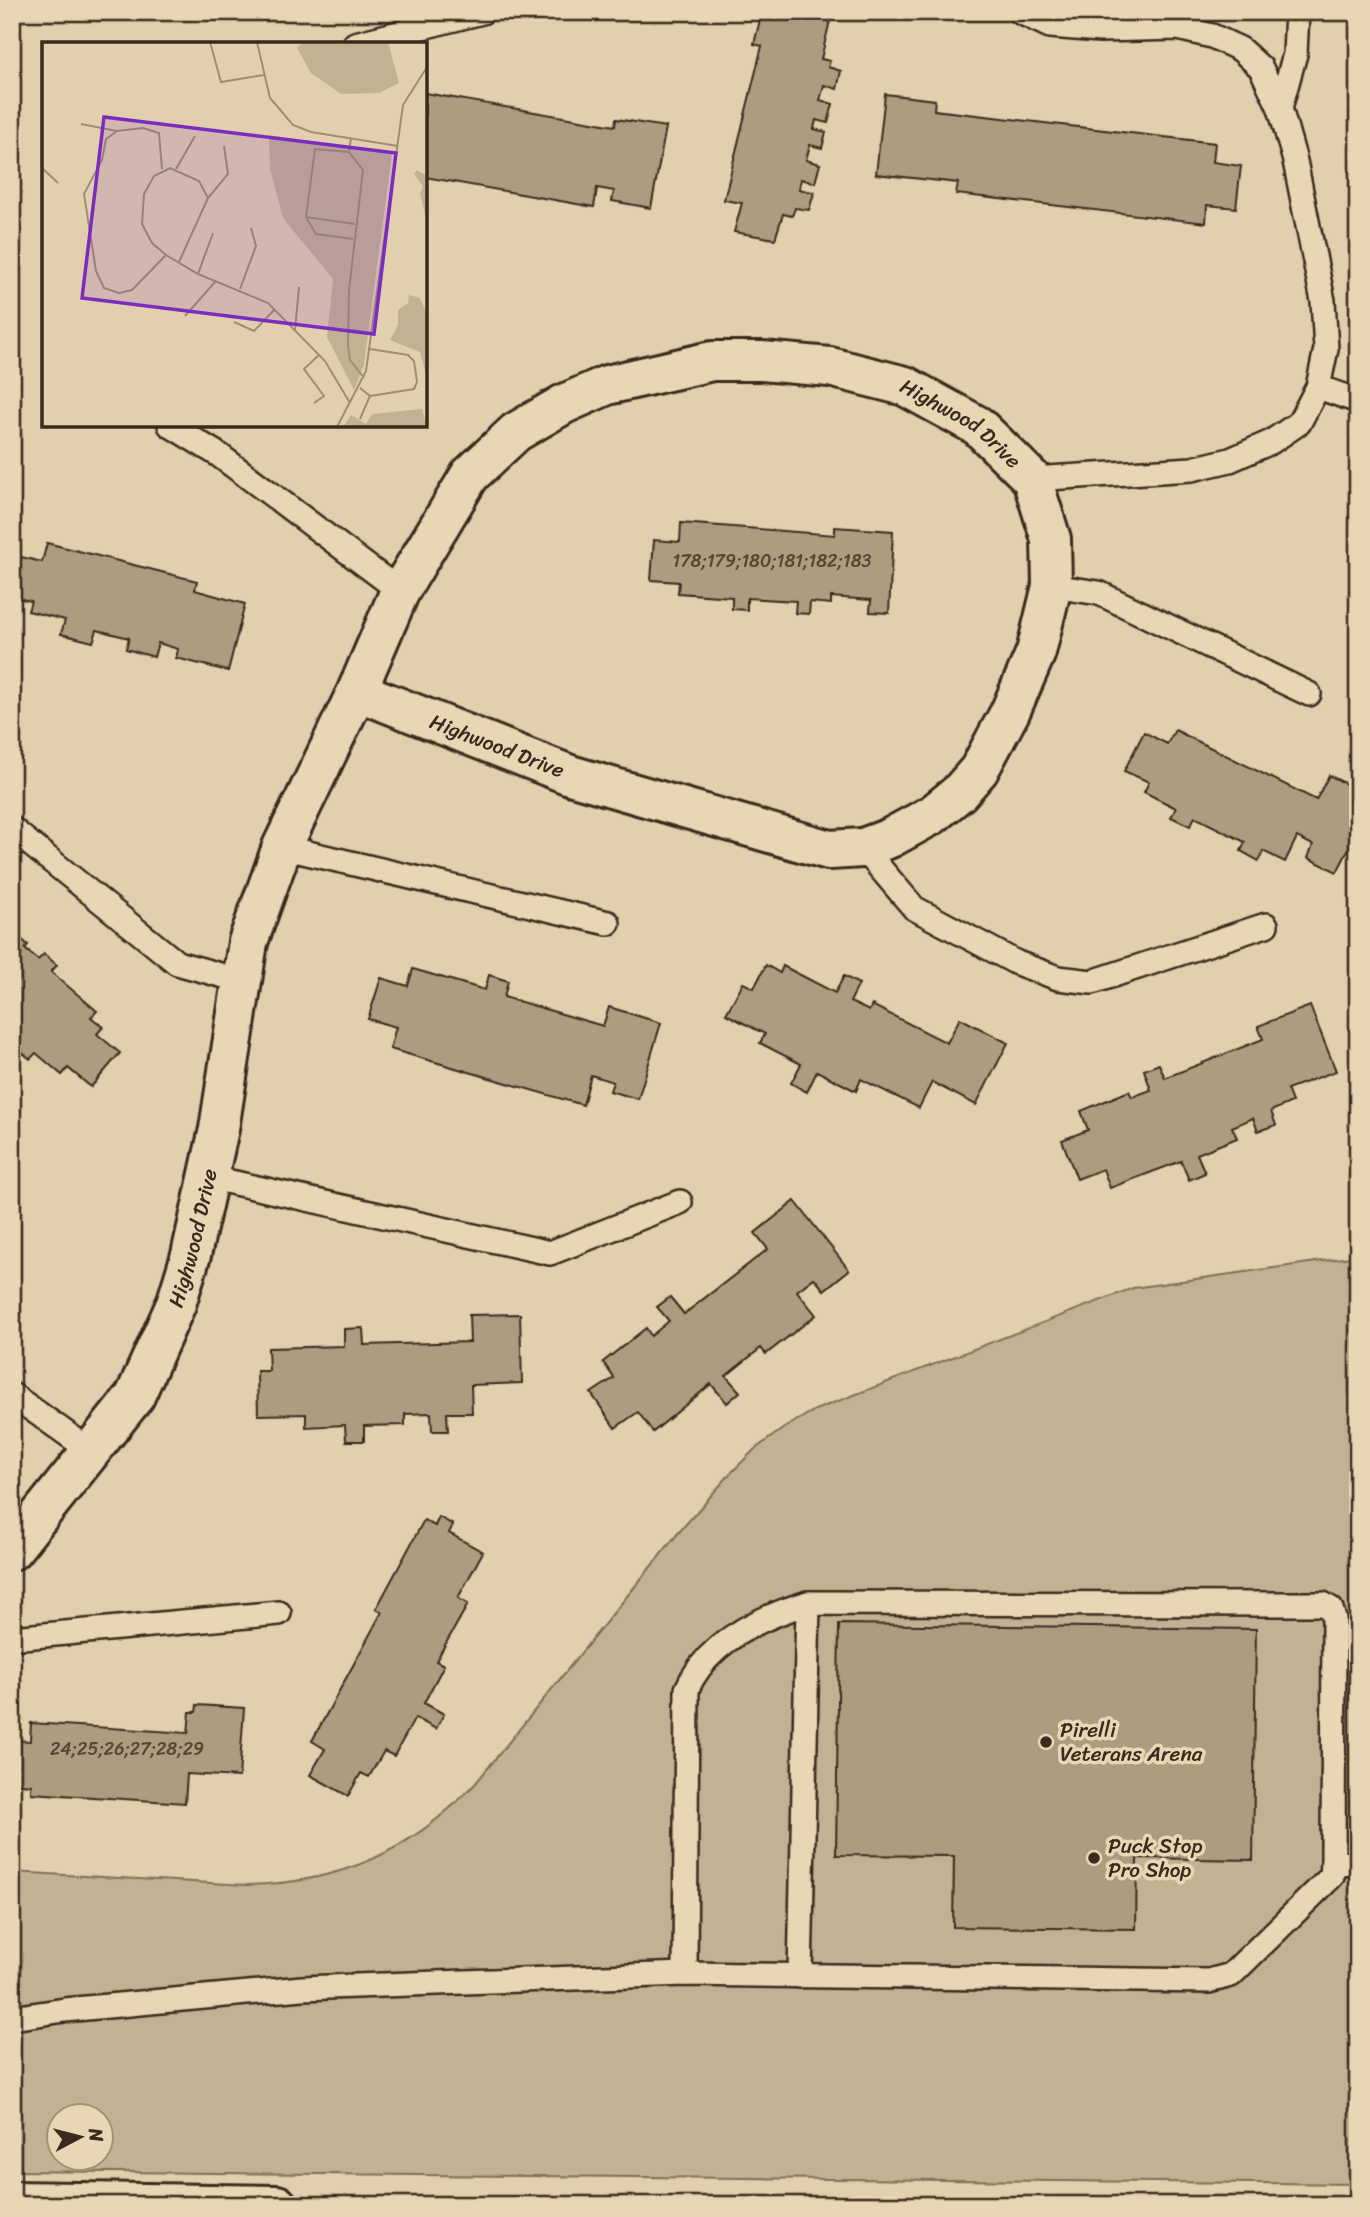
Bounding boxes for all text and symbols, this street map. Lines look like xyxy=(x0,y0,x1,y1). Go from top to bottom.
inset map xyxy=(42,42,427,427)
street label: Highwood Drive xyxy=(893,368,1031,478)
house number: 178;179;180;181;182;183 xyxy=(673,545,871,577)
street label: Highwood Drive xyxy=(424,703,570,789)
street label: Highwood Drive xyxy=(157,1165,229,1312)
place label: Pirelli Veterans Arena xyxy=(1060,1711,1203,1773)
house number: 24;25;26;27;28;29 xyxy=(50,1733,204,1765)
marker: Pirelli Veterans Arena xyxy=(1038,1734,1054,1750)
place label: Puck Stop Pro Shop xyxy=(1108,1827,1203,1889)
marker: Puck Stop Pro Shop xyxy=(1086,1850,1102,1866)
north arrow xyxy=(46,2102,116,2172)
text: N xyxy=(79,2125,114,2144)

